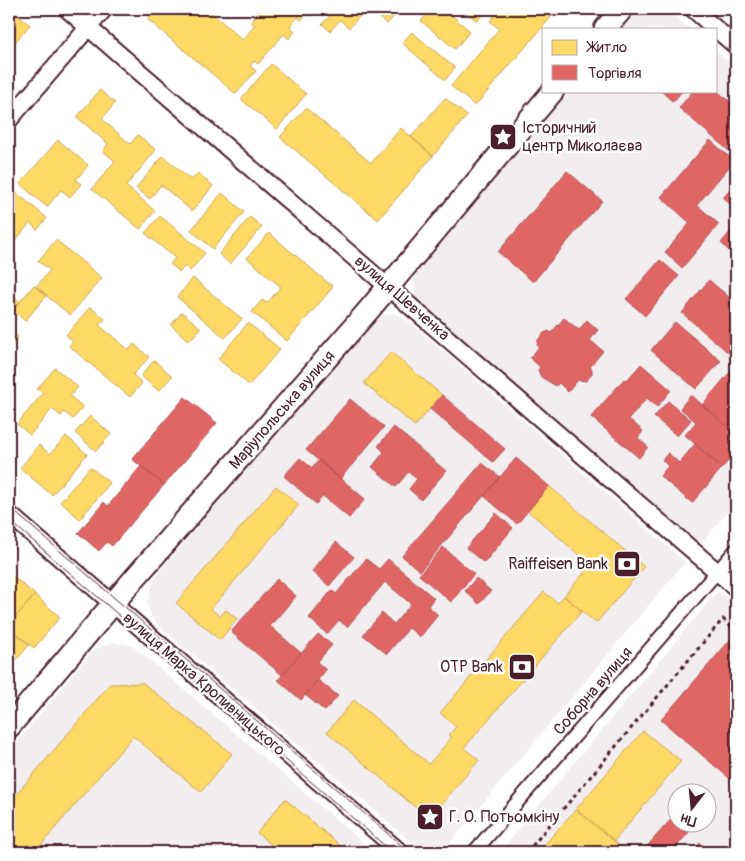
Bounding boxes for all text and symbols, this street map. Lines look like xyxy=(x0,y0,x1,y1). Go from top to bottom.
legend xyxy=(542,28,718,92)
text: Житло xyxy=(586,38,627,57)
text: Торгівля xyxy=(588,64,642,83)
place label: Історичний центр Миколаєва xyxy=(522,118,642,156)
place icon: Історичний центр Миколаєва xyxy=(488,122,518,152)
street label: вулиця Шевченка xyxy=(350,251,454,345)
street label: Маріупольська вулиця xyxy=(225,346,339,474)
bank icon: Raiffeisen Bank xyxy=(612,549,642,579)
place label: Raiffeisen Bank xyxy=(508,554,608,574)
street label: вулиця Марка Кропивницького xyxy=(119,608,290,760)
street label: Соборна вулиця xyxy=(549,643,637,739)
bank icon: OTP Bank xyxy=(507,652,537,682)
place label: OTP Bank xyxy=(440,657,503,677)
north arrow xyxy=(668,784,718,834)
place icon: Г. О. Потьомкіну xyxy=(415,802,445,832)
place label: Г. О. Потьомкіну xyxy=(449,807,560,827)
text: Пн xyxy=(679,810,698,830)

